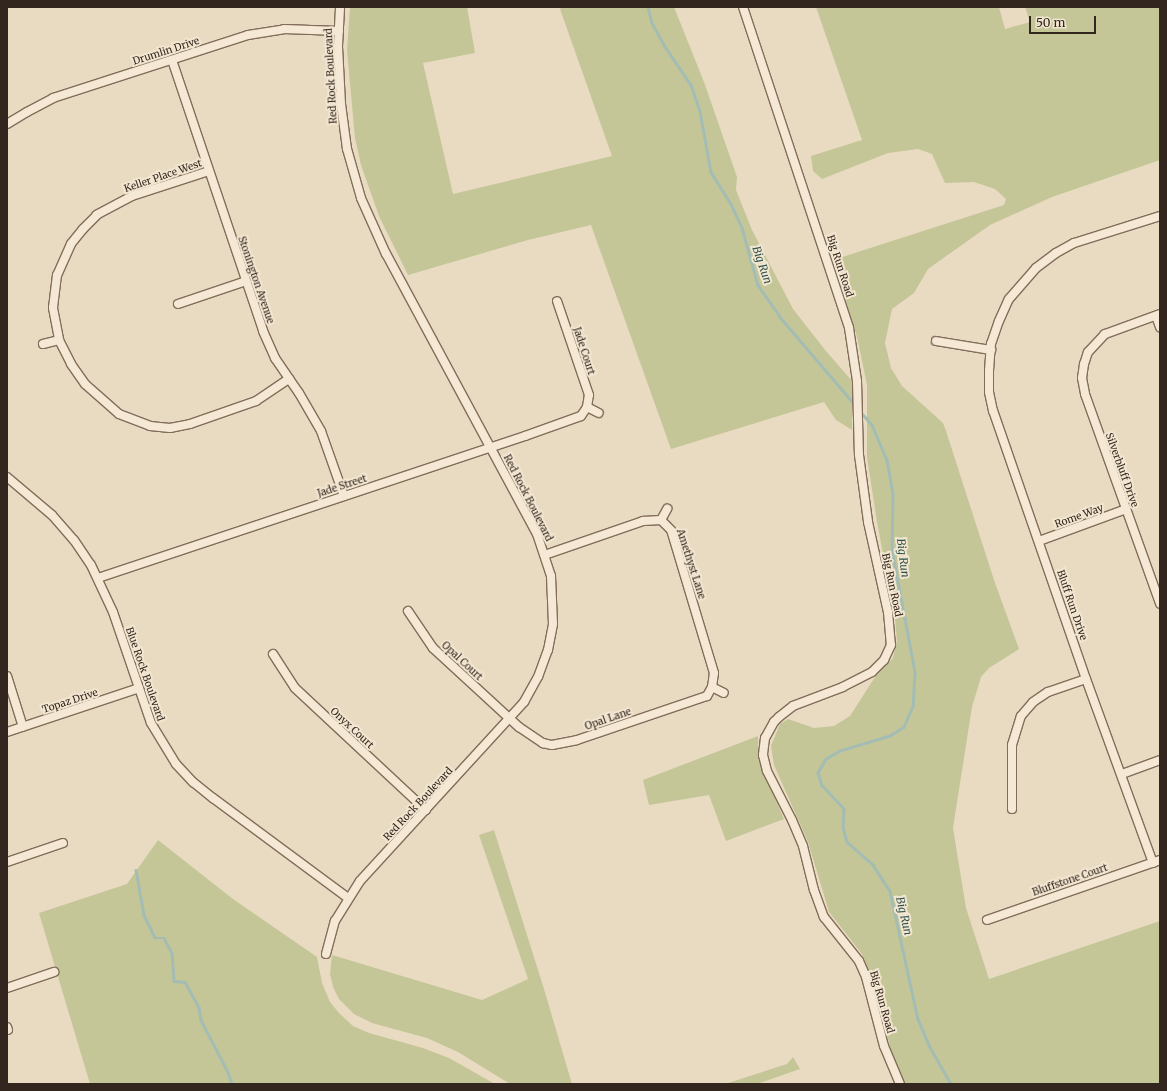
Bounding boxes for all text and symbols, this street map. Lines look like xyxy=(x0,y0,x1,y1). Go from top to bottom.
scale bar xyxy=(1031,8,1098,34)
text: 50 m xyxy=(1036,15,1065,30)
street label: Red Rock Boulevard xyxy=(322,28,340,124)
street label: Drumlin Drive xyxy=(131,35,201,67)
street label: Keller Place West xyxy=(123,157,203,195)
street label: Big Run Road xyxy=(824,233,856,299)
street label: Stonington Avenue xyxy=(235,235,277,325)
water label: Big Run xyxy=(749,244,775,286)
street label: Jade Court xyxy=(571,326,597,376)
street label: Silverbluff Drive xyxy=(1103,431,1141,509)
street label: Red Rock Boulevard xyxy=(501,453,555,543)
street label: Jade Street xyxy=(316,472,368,500)
street label: Rome Way xyxy=(1053,502,1105,530)
street label: Amethyst Lane xyxy=(674,527,708,601)
water label: Big Run xyxy=(894,538,912,578)
street label: Big Run Road xyxy=(879,552,905,618)
street label: Bluff Run Drive xyxy=(1054,568,1090,642)
street label: Blue Rock Boulevard xyxy=(123,625,167,723)
street label: Opal Court xyxy=(439,639,485,683)
street label: Topaz Drive xyxy=(41,686,99,716)
street label: Onyx Court xyxy=(328,705,376,751)
street label: Opal Lane xyxy=(583,705,633,733)
street label: Red Rock Boulevard xyxy=(381,765,455,843)
street label: Bluffstone Court xyxy=(1031,861,1109,899)
water label: Big Run xyxy=(893,896,915,936)
street label: Big Run Road xyxy=(867,969,897,1035)

